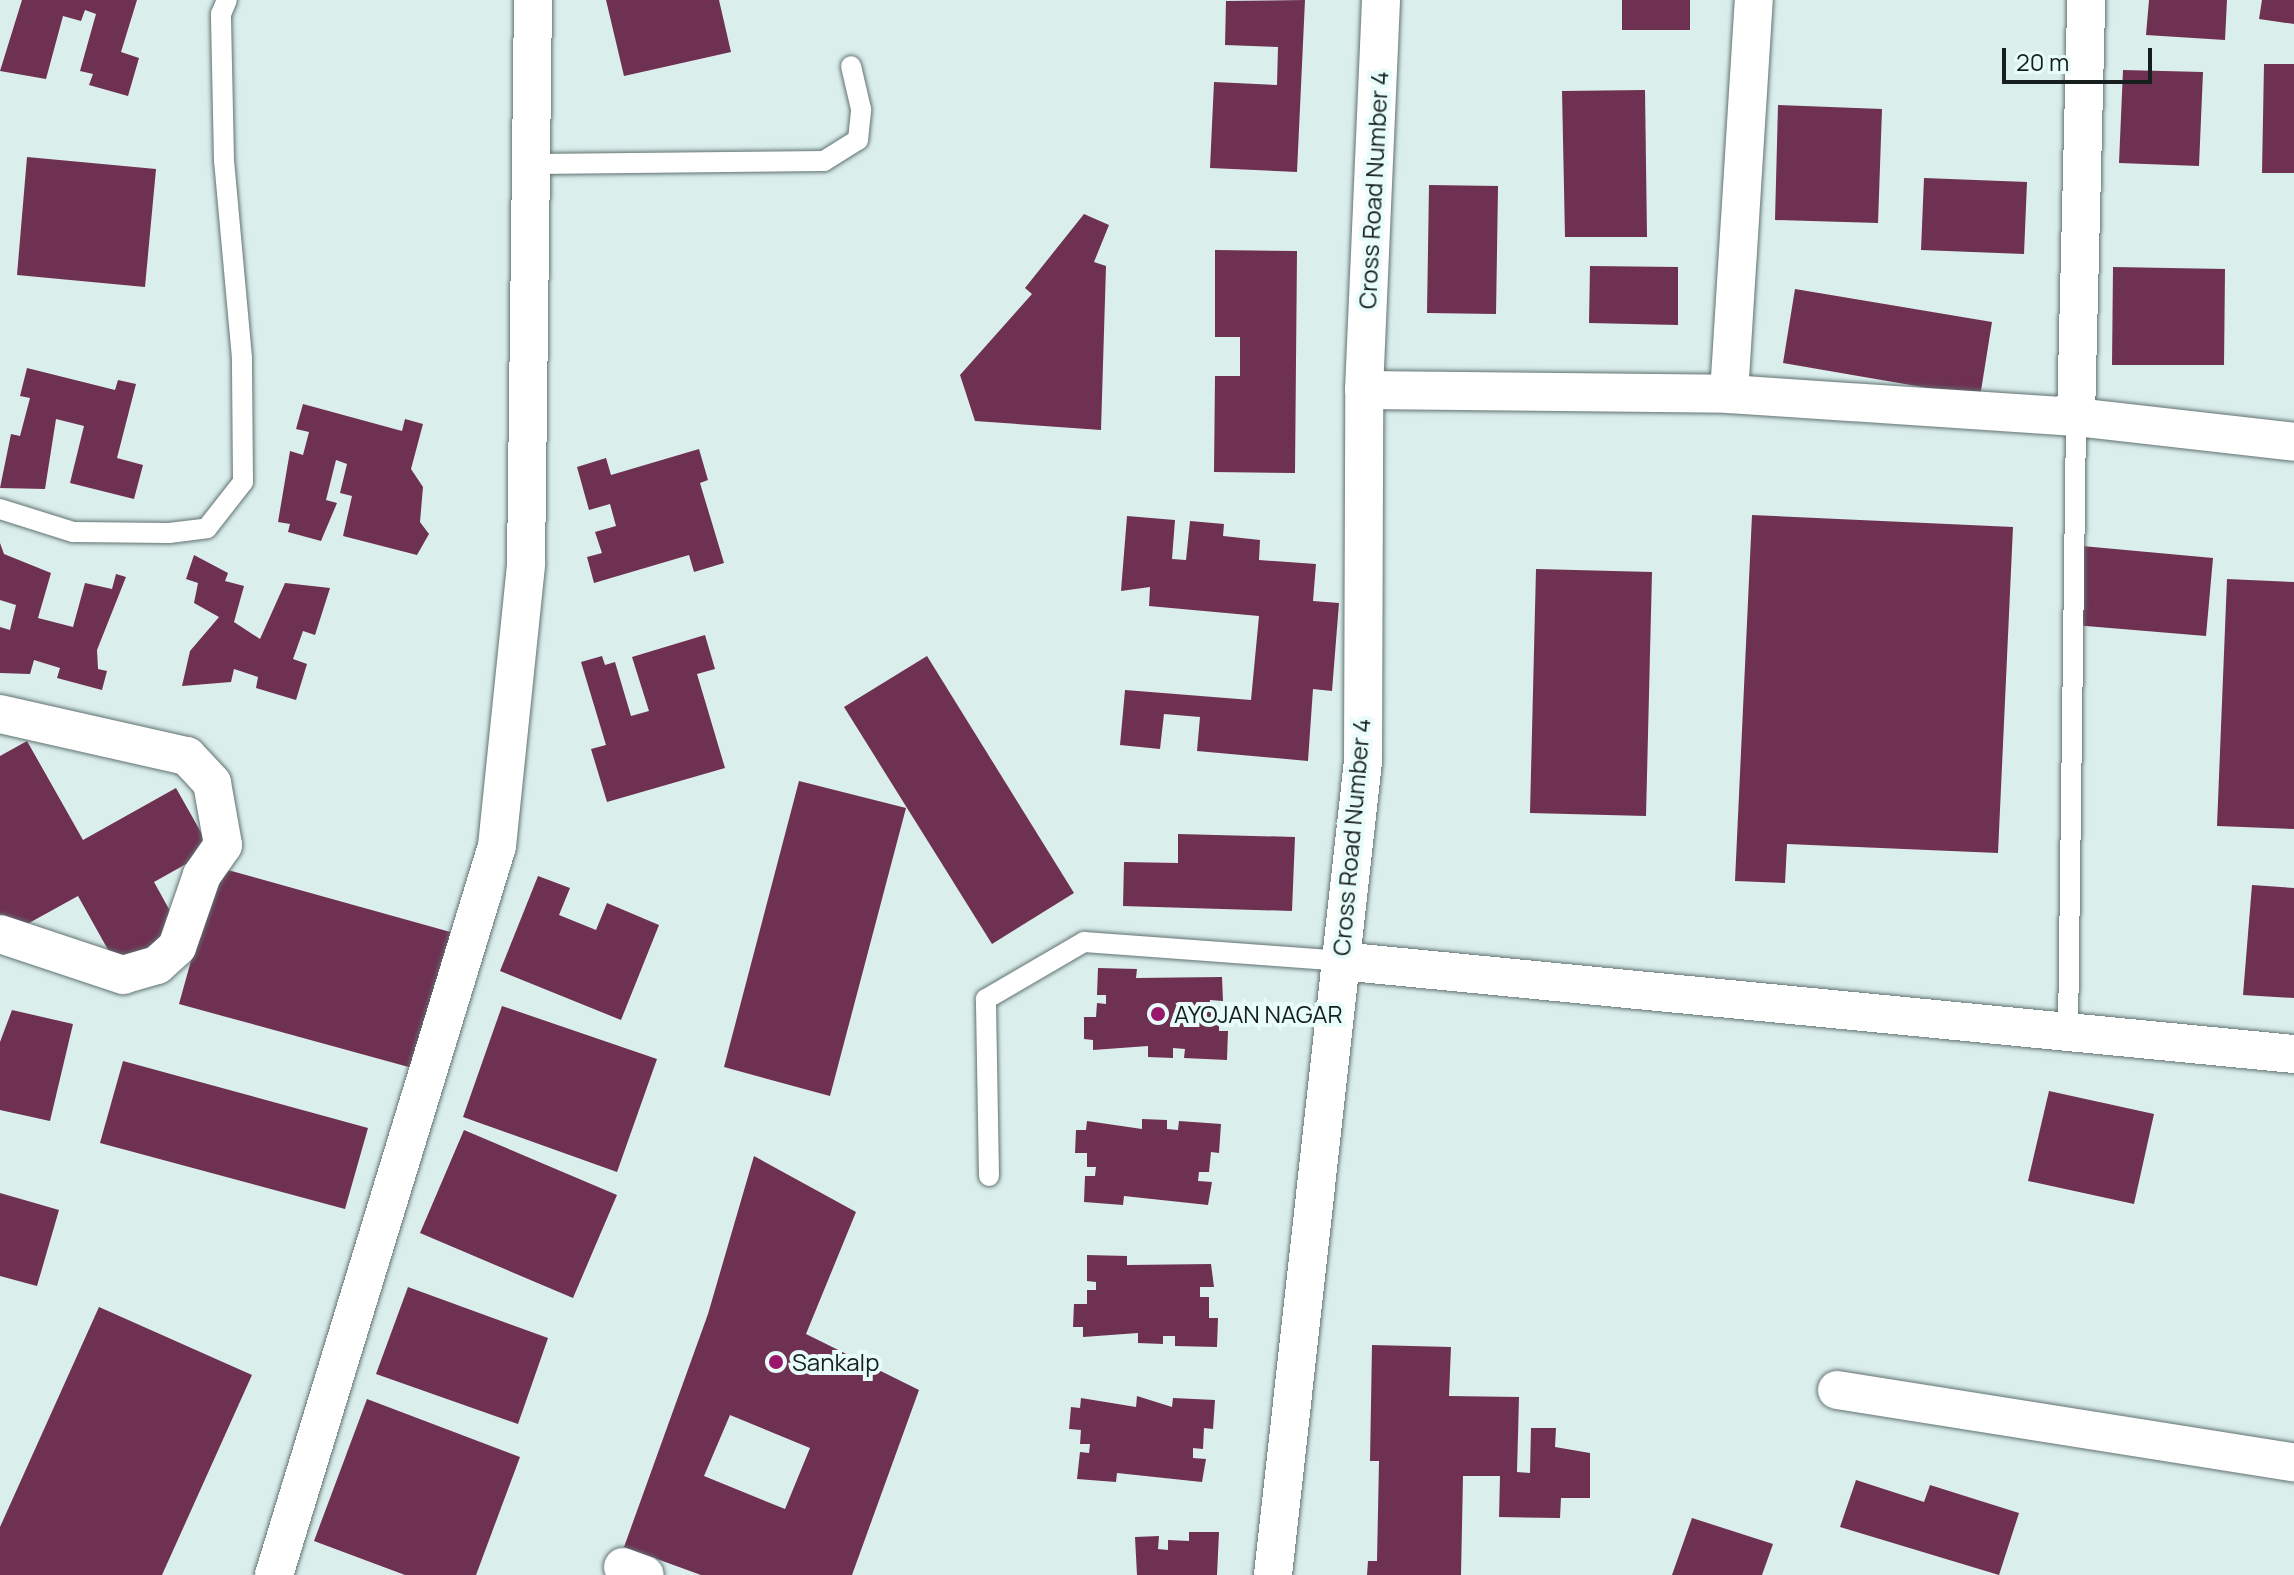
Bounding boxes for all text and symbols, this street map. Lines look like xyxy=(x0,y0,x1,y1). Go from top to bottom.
scale bar xyxy=(2006,32,2156,82)
text: 20 m xyxy=(2016,45,2069,78)
street label: Cross Road Number 4 xyxy=(1352,70,1394,310)
street label: Cross Road Number 4 xyxy=(1326,717,1376,957)
place label: AYOJAN NAGAR xyxy=(1174,1000,1343,1028)
marker: AYOJAN NAGAR xyxy=(1149,1005,1167,1023)
place label: Sankalp xyxy=(792,1348,879,1376)
marker: Sankalp xyxy=(767,1353,785,1371)

